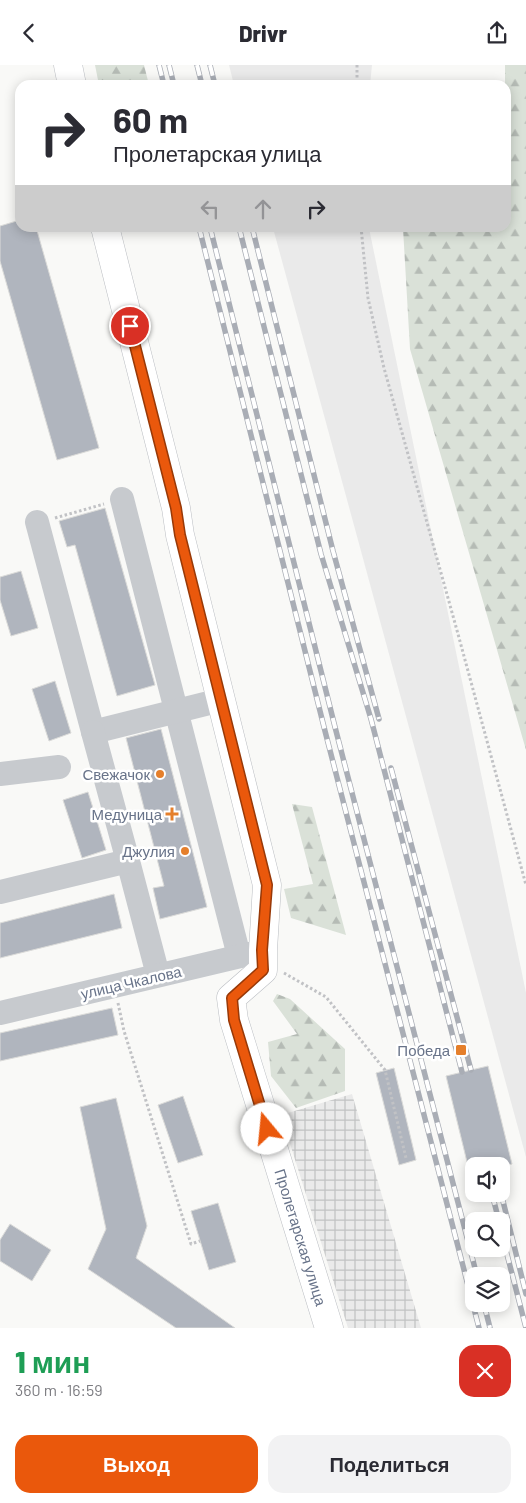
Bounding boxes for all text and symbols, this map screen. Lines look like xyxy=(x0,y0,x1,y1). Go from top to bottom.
icon: back xyxy=(15,19,43,47)
icon: share xyxy=(483,19,511,47)
text: Drivr xyxy=(239,20,287,46)
text: 60 m xyxy=(113,98,188,140)
icon: right xyxy=(30,100,95,165)
text: Пролетарская улица xyxy=(113,140,322,166)
icon: left xyxy=(196,195,224,223)
icon: ahead xyxy=(249,195,277,223)
icon: right xyxy=(302,195,330,223)
pin xyxy=(109,305,151,347)
icon: arrive xyxy=(116,312,144,340)
place label: Свежачок xyxy=(82,765,150,783)
marker: Свежачок xyxy=(154,768,166,780)
place label: Медуница xyxy=(91,805,163,823)
marker: Медуница xyxy=(166,808,178,820)
place label: Джулия xyxy=(122,842,175,860)
marker: Джулия xyxy=(179,845,191,857)
street label: улица Чкалова xyxy=(79,962,184,1002)
place label: Победа xyxy=(397,1041,451,1059)
marker: Победа xyxy=(454,1043,468,1057)
position arrow xyxy=(240,1102,292,1154)
map controls xyxy=(465,1157,510,1312)
button: sound xyxy=(465,1157,510,1202)
street label: Пролетарская улица xyxy=(271,1167,331,1309)
button: search xyxy=(465,1212,510,1257)
button: layers xyxy=(465,1267,510,1312)
text: 1 мин xyxy=(15,1343,90,1379)
button: close xyxy=(459,1345,511,1397)
text: 360 m · 16:59 xyxy=(15,1380,103,1399)
button: Выход xyxy=(15,1435,258,1493)
button: Поделиться xyxy=(268,1435,511,1493)

